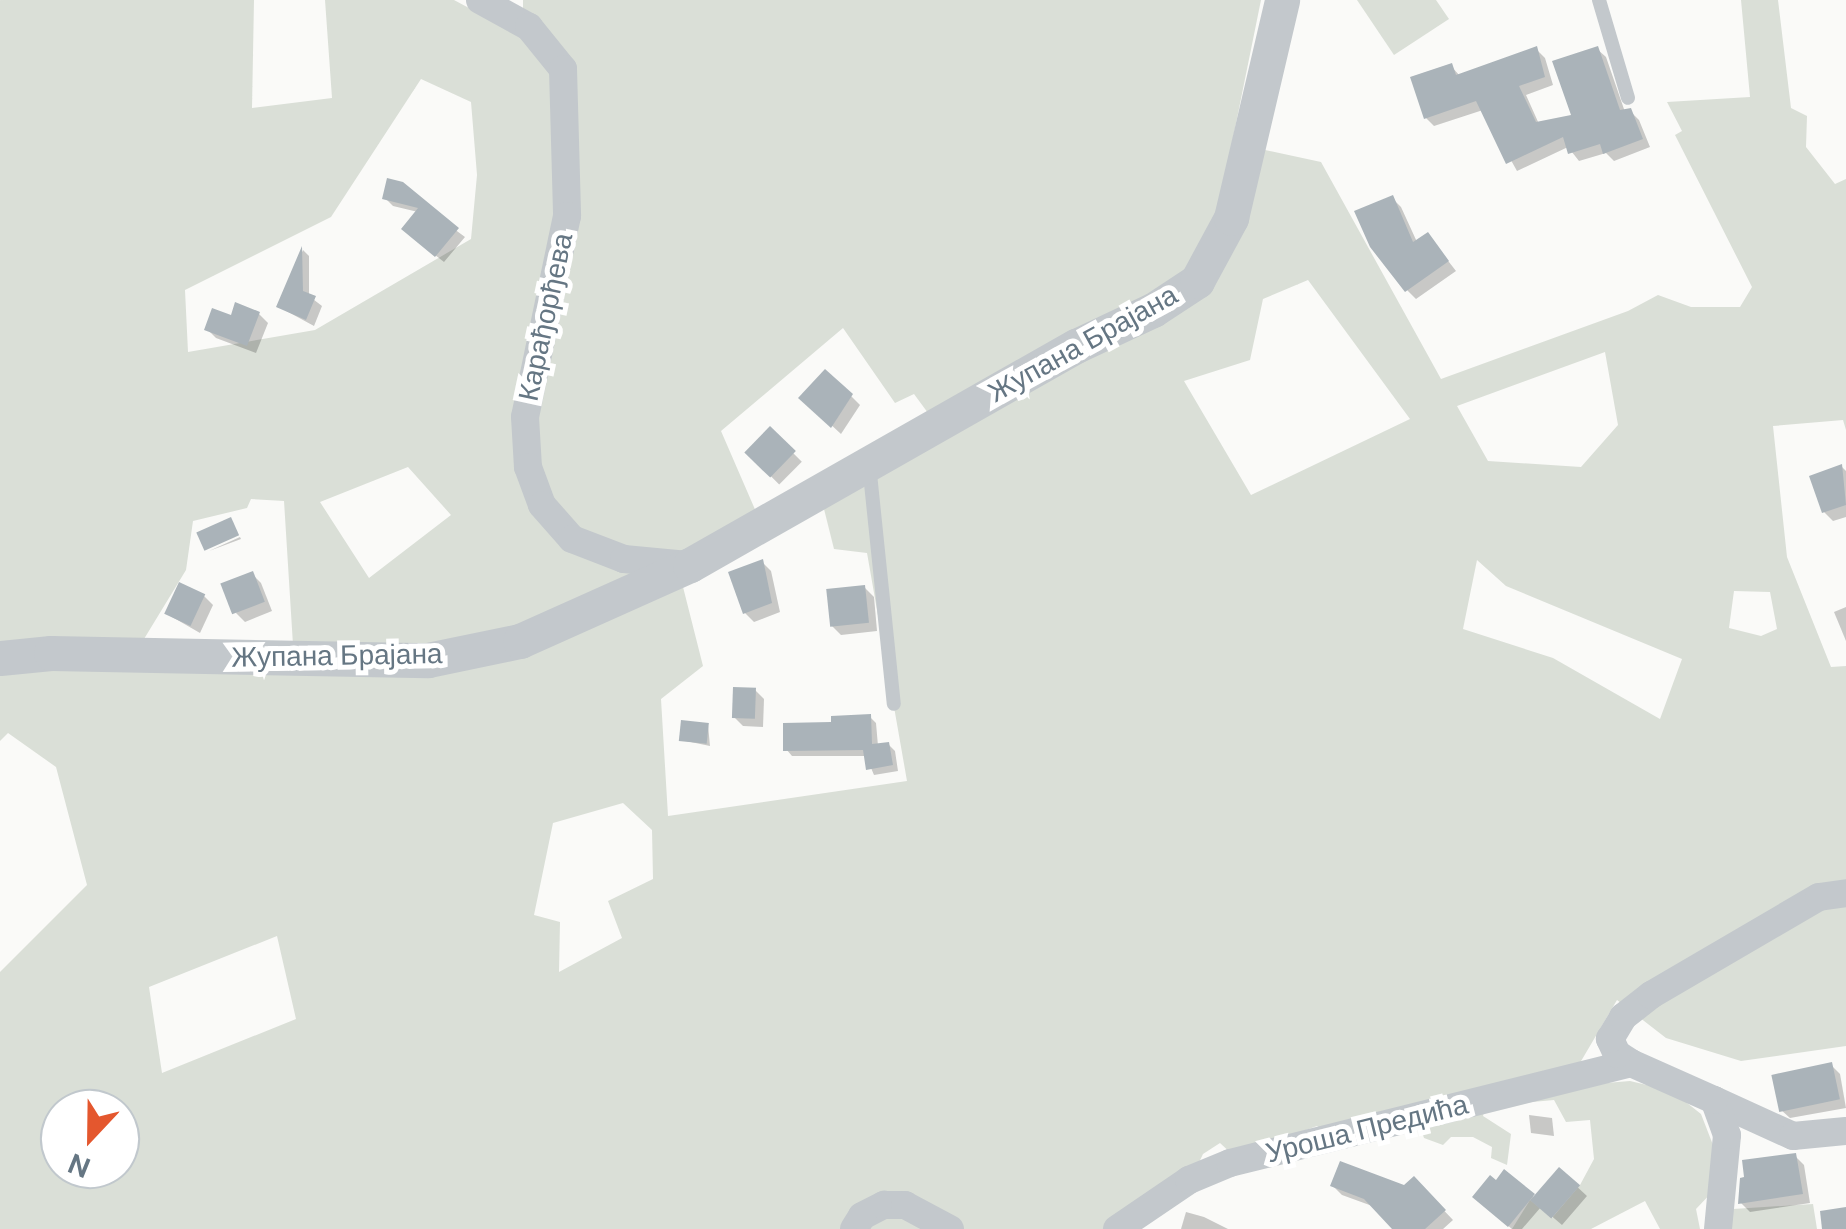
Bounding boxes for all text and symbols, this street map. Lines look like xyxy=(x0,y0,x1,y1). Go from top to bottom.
street label: Карађорђева xyxy=(512,230,580,404)
street label: Жупана Брајана xyxy=(983,278,1183,410)
street label: Жупана Брајана xyxy=(231,637,443,675)
street label: Уроша Предића xyxy=(1263,1088,1471,1170)
north arrow xyxy=(40,1089,140,1189)
text: N xyxy=(63,1144,96,1186)

